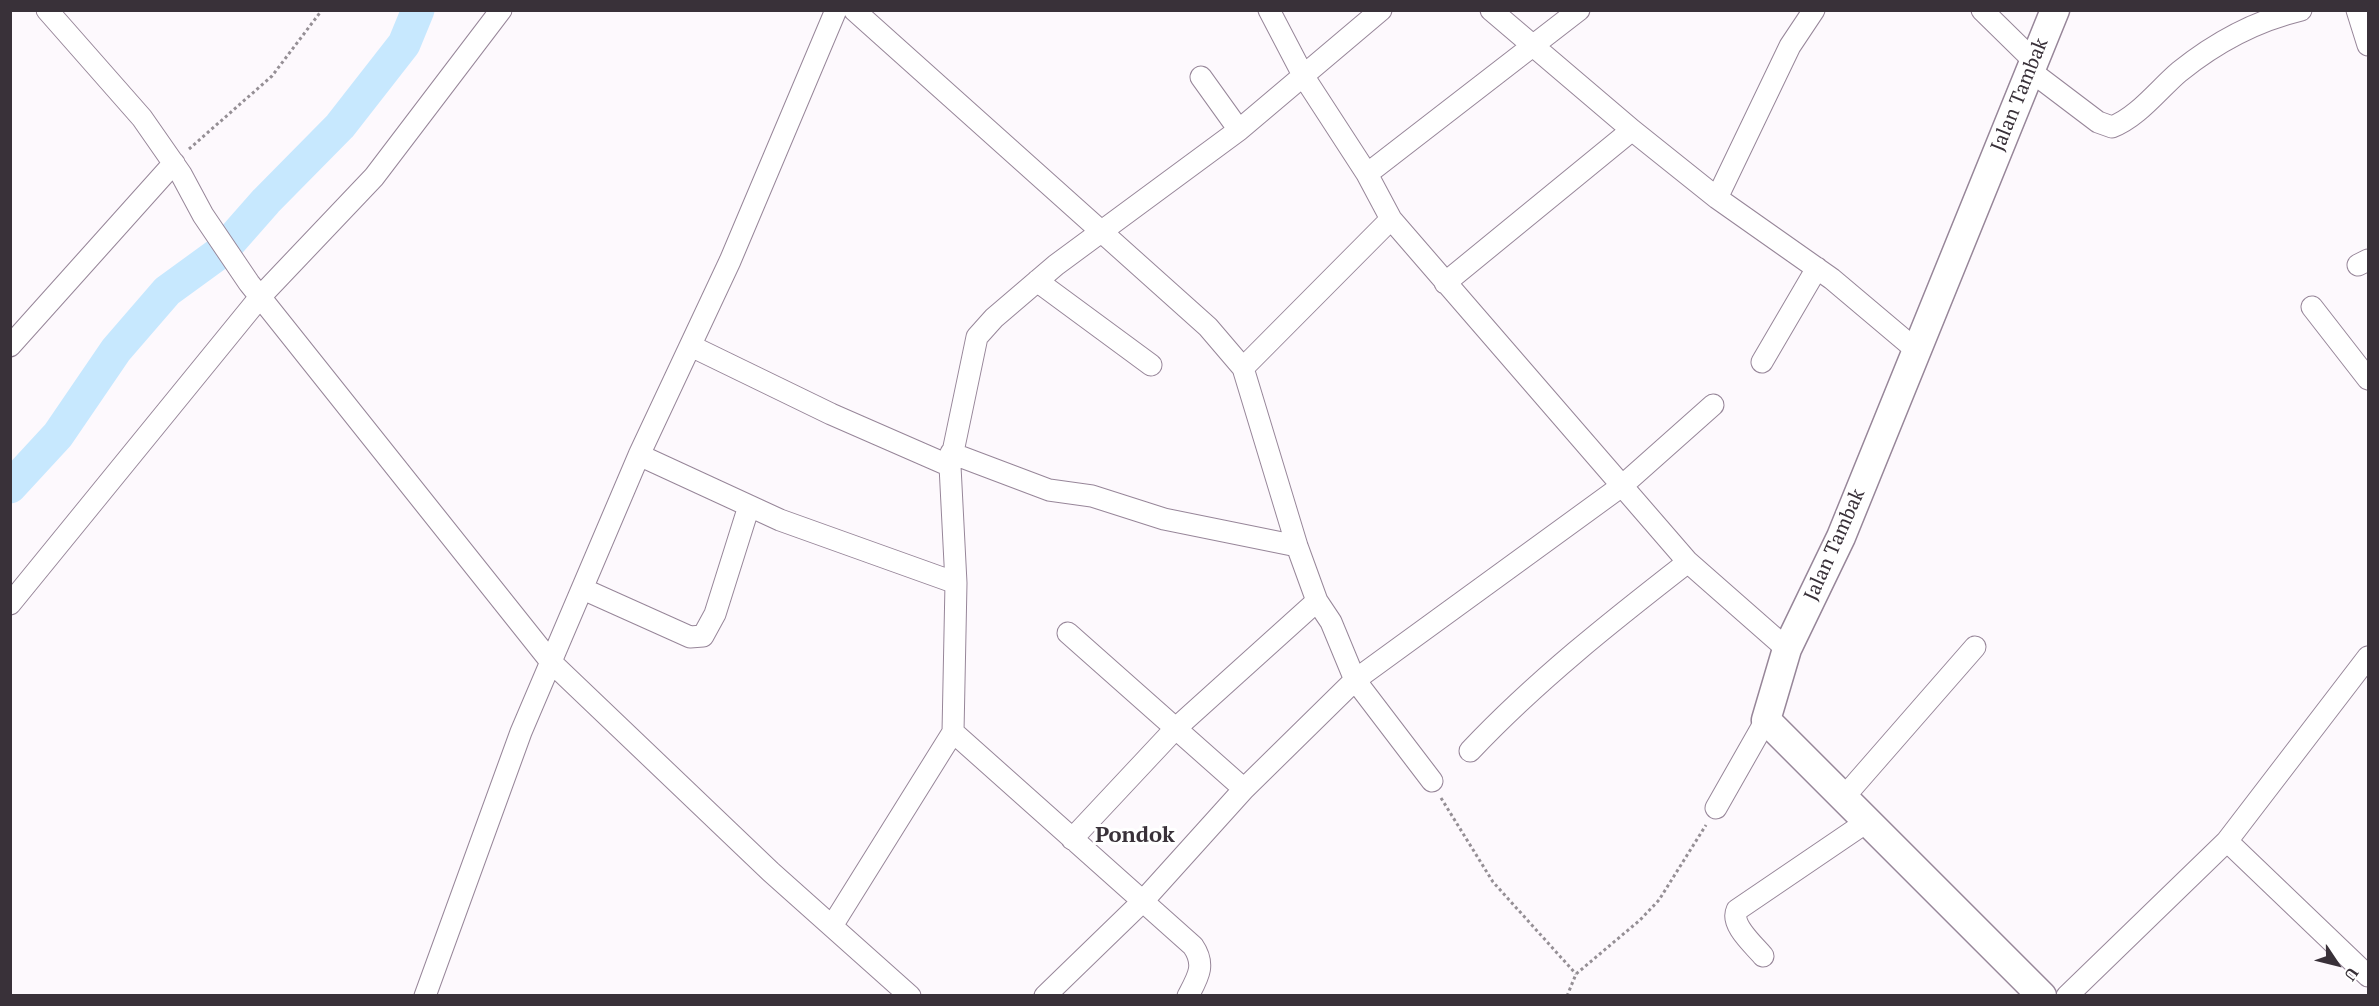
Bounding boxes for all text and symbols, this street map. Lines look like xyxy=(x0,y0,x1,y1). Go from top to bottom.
street label: Jalan Tambak xyxy=(1986,35,2054,155)
street label: Jalan Tambak xyxy=(1800,485,1870,605)
district label: Pondok xyxy=(1095,823,1175,849)
north arrow xyxy=(2307,934,2367,994)
text: U xyxy=(2339,963,2364,985)

